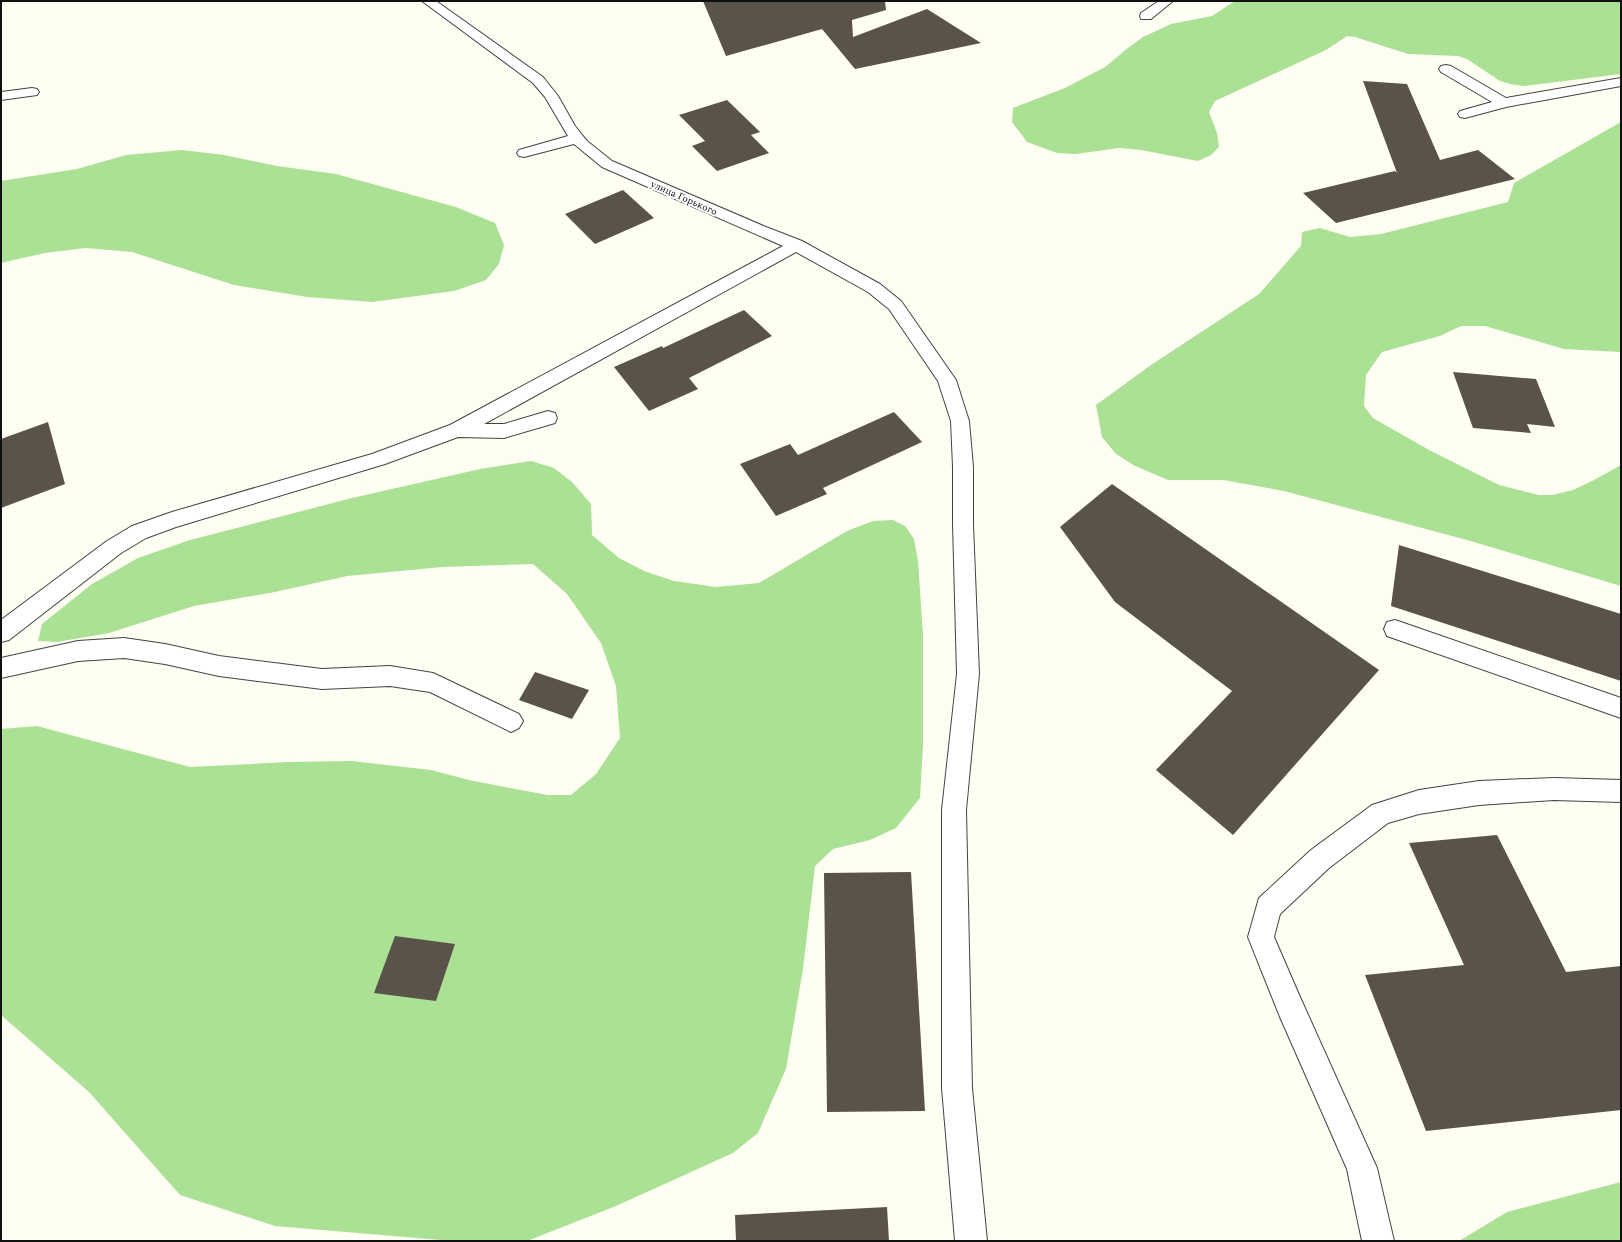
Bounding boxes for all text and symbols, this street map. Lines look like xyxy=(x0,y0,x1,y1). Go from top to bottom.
street label: улица Горького xyxy=(647,176,720,220)

